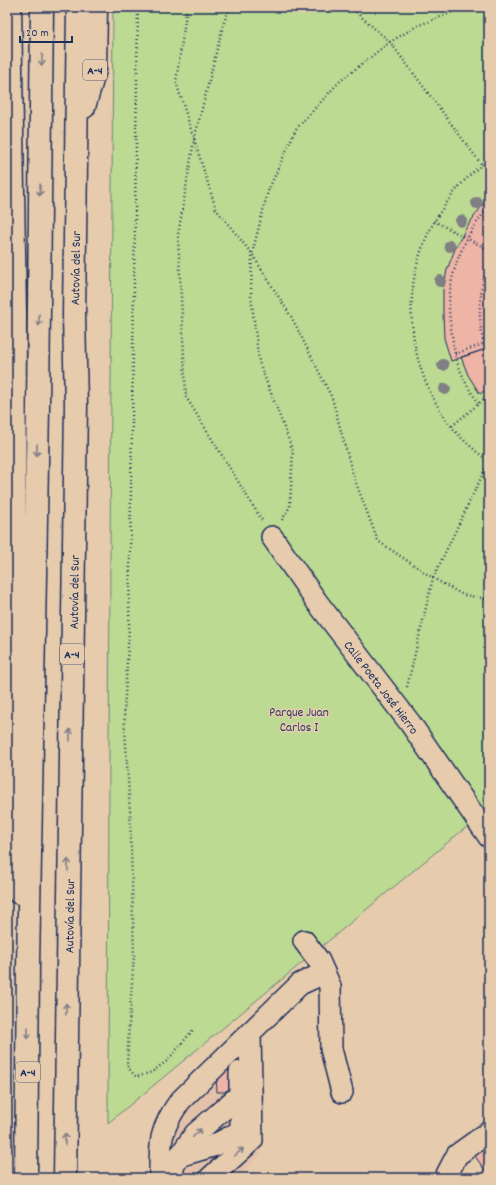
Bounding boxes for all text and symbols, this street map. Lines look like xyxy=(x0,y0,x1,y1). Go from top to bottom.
scale bar xyxy=(20,18,72,44)
text: 20 m xyxy=(26,25,49,42)
one-way arrow xyxy=(38,53,45,66)
road number: A-4 xyxy=(83,60,107,80)
one-way arrow xyxy=(36,183,44,196)
street label: Autovía del Sur xyxy=(67,231,87,305)
one-way arrow xyxy=(35,313,43,326)
one-way arrow xyxy=(33,443,41,456)
street label: Autovía del Sur xyxy=(66,555,86,629)
street label: Calle Poeta José Hierro xyxy=(338,637,422,739)
road number: A-4 xyxy=(60,644,84,664)
park label: Parque Juan Carlos I xyxy=(269,704,329,738)
one-way arrow xyxy=(67,729,74,742)
one-way arrow xyxy=(65,859,72,872)
street label: Autovía del Sur xyxy=(61,879,81,953)
one-way arrow xyxy=(62,1003,70,1016)
one-way arrow xyxy=(24,1026,32,1039)
road number: A-4 xyxy=(16,1062,40,1082)
one-way arrow xyxy=(192,1128,202,1138)
one-way arrow xyxy=(61,1133,69,1146)
one-way arrow xyxy=(233,1147,244,1156)

